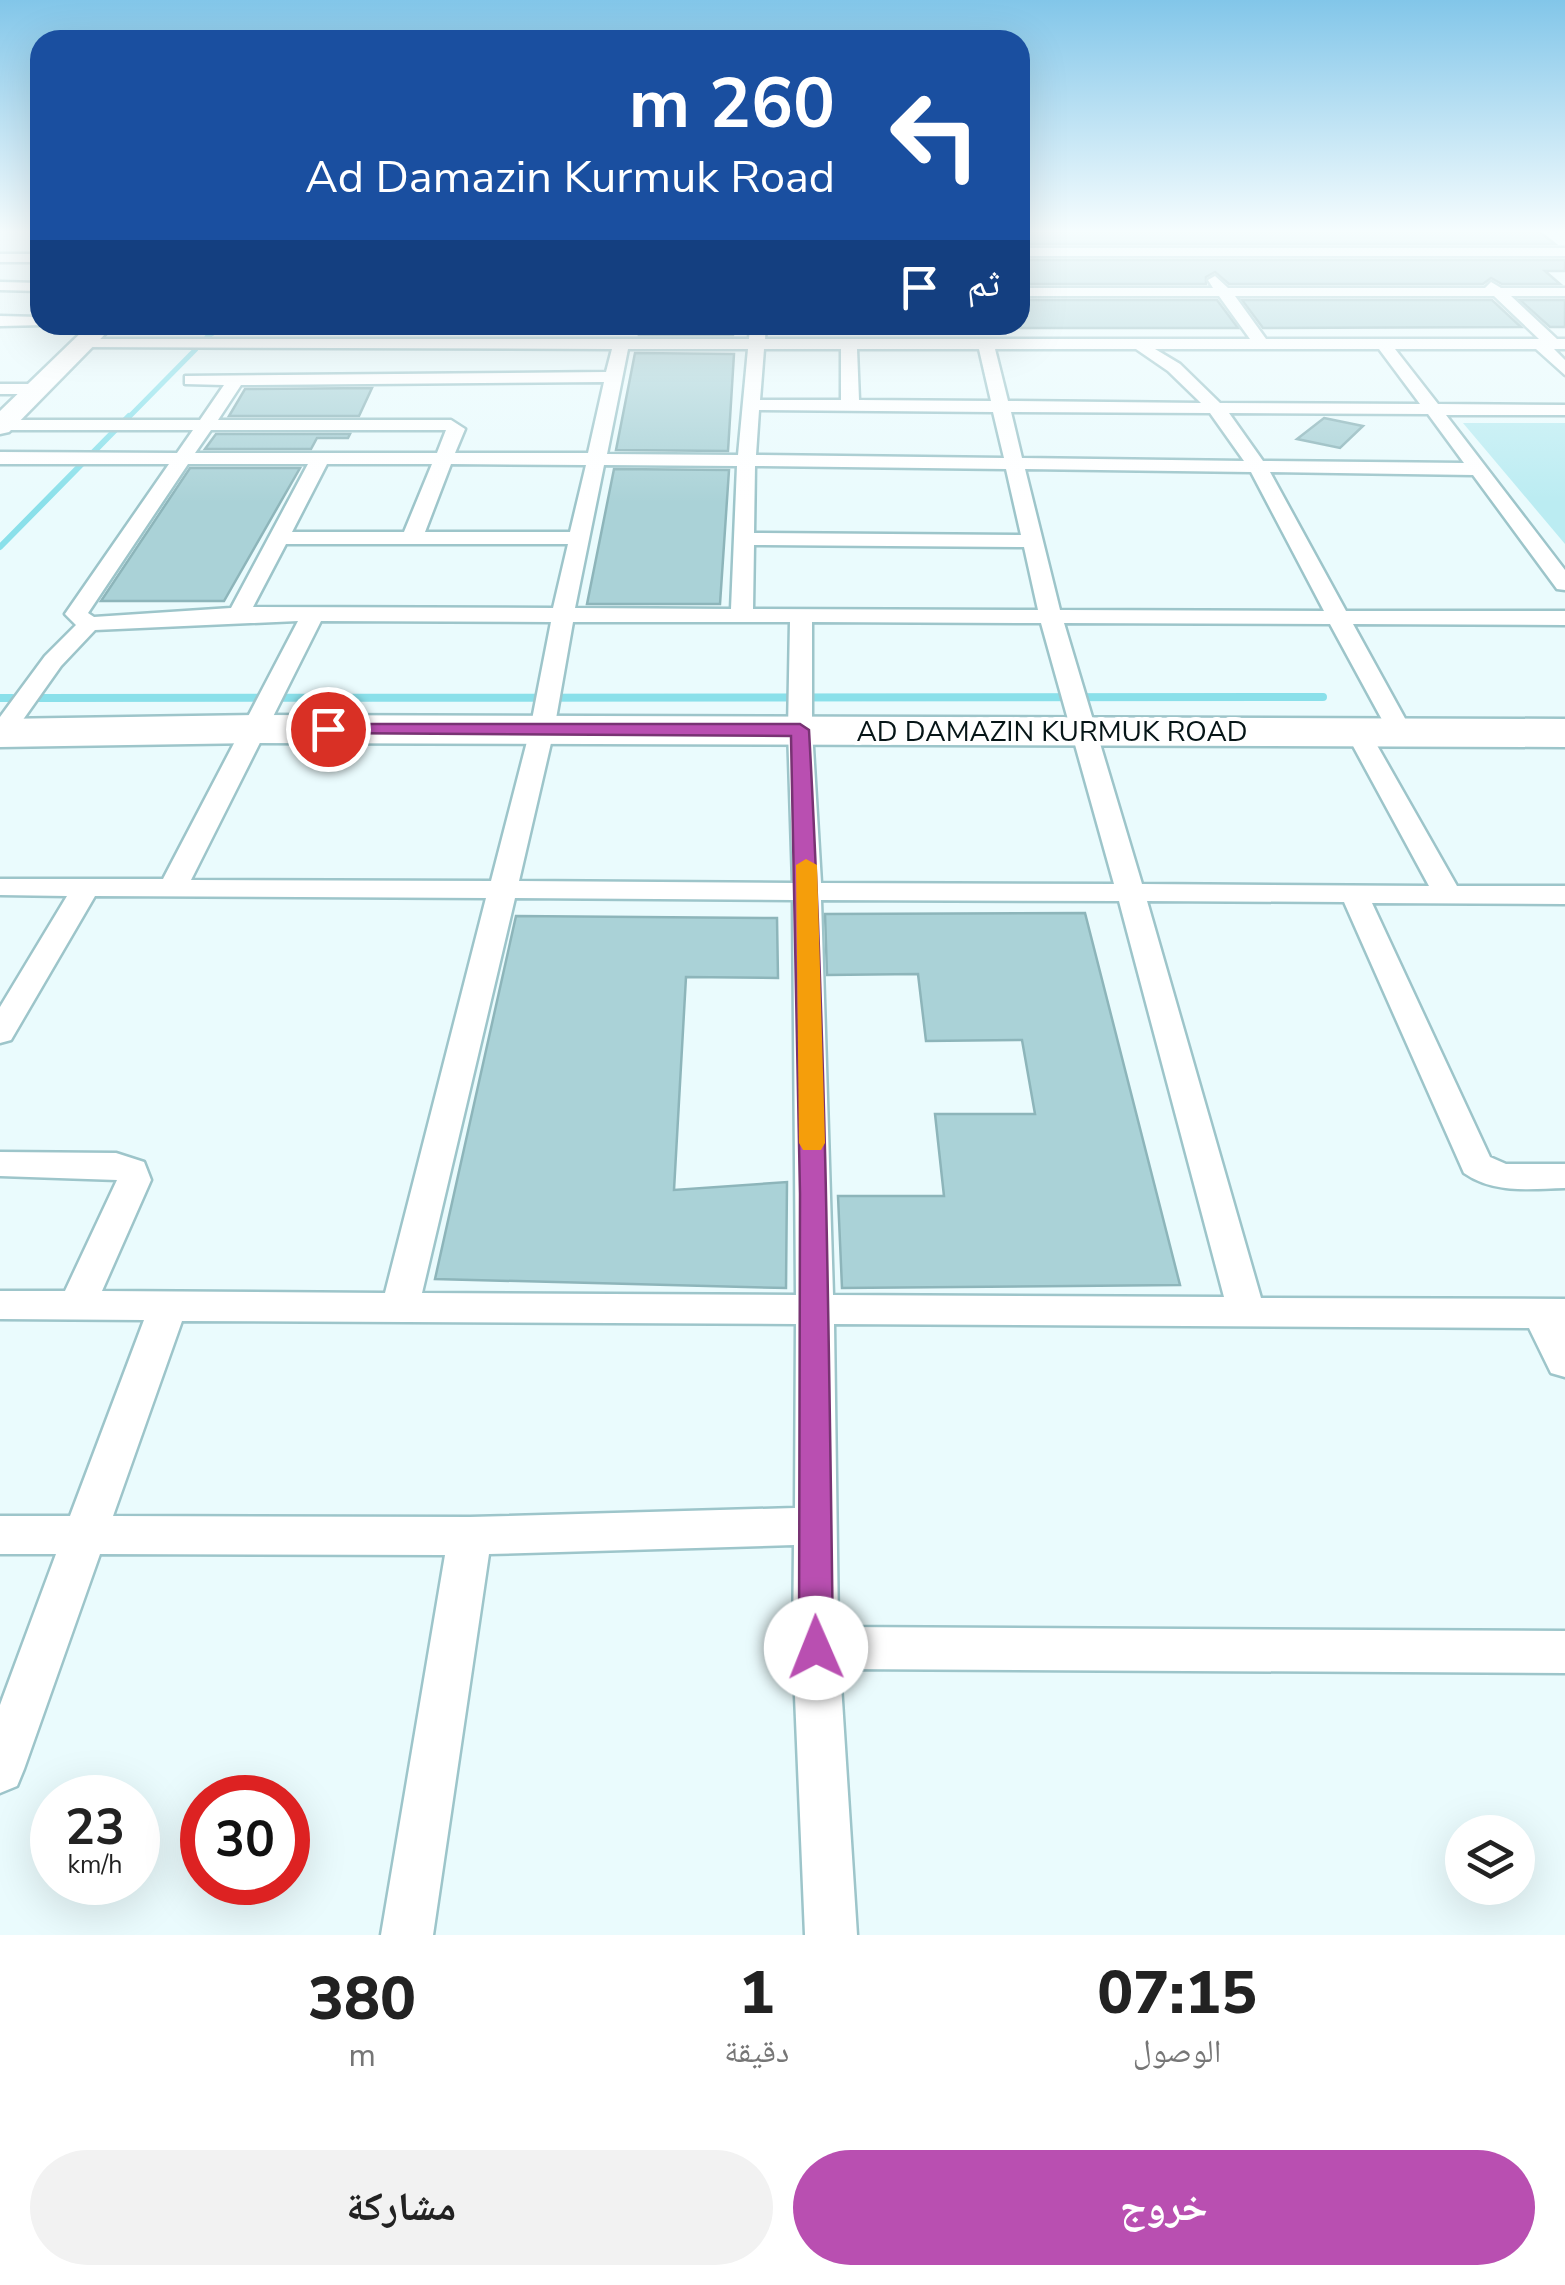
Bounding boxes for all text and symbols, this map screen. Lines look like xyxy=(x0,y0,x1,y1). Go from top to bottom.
text: 260 m xyxy=(629,56,835,152)
icon: left xyxy=(870,70,1000,200)
text: Ad Damazin Kurmuk Road xyxy=(305,147,835,208)
text: ثم xyxy=(967,258,1000,309)
icon: arrive xyxy=(892,260,947,315)
pin xyxy=(286,687,371,772)
icon: arrive xyxy=(301,702,356,757)
street label: AD DAMAZIN KURMUK ROAD xyxy=(856,713,1248,751)
position arrow xyxy=(764,1596,868,1700)
speed limit sign: 30 xyxy=(180,1775,310,1905)
text: 23 xyxy=(65,1793,125,1862)
map controls xyxy=(1445,1815,1535,1905)
button: layers xyxy=(1445,1815,1535,1905)
text: km/h xyxy=(67,1848,123,1882)
text: 1 xyxy=(739,1952,775,2034)
text: 07:15 xyxy=(1097,1952,1257,2034)
text: 380 xyxy=(308,1958,416,2040)
text: دقيقة xyxy=(724,2030,789,2073)
text: الوصول xyxy=(1133,2030,1221,2073)
text: m xyxy=(348,2034,376,2077)
button: مشاركة xyxy=(30,2150,773,2265)
button: خروج xyxy=(793,2150,1535,2265)

